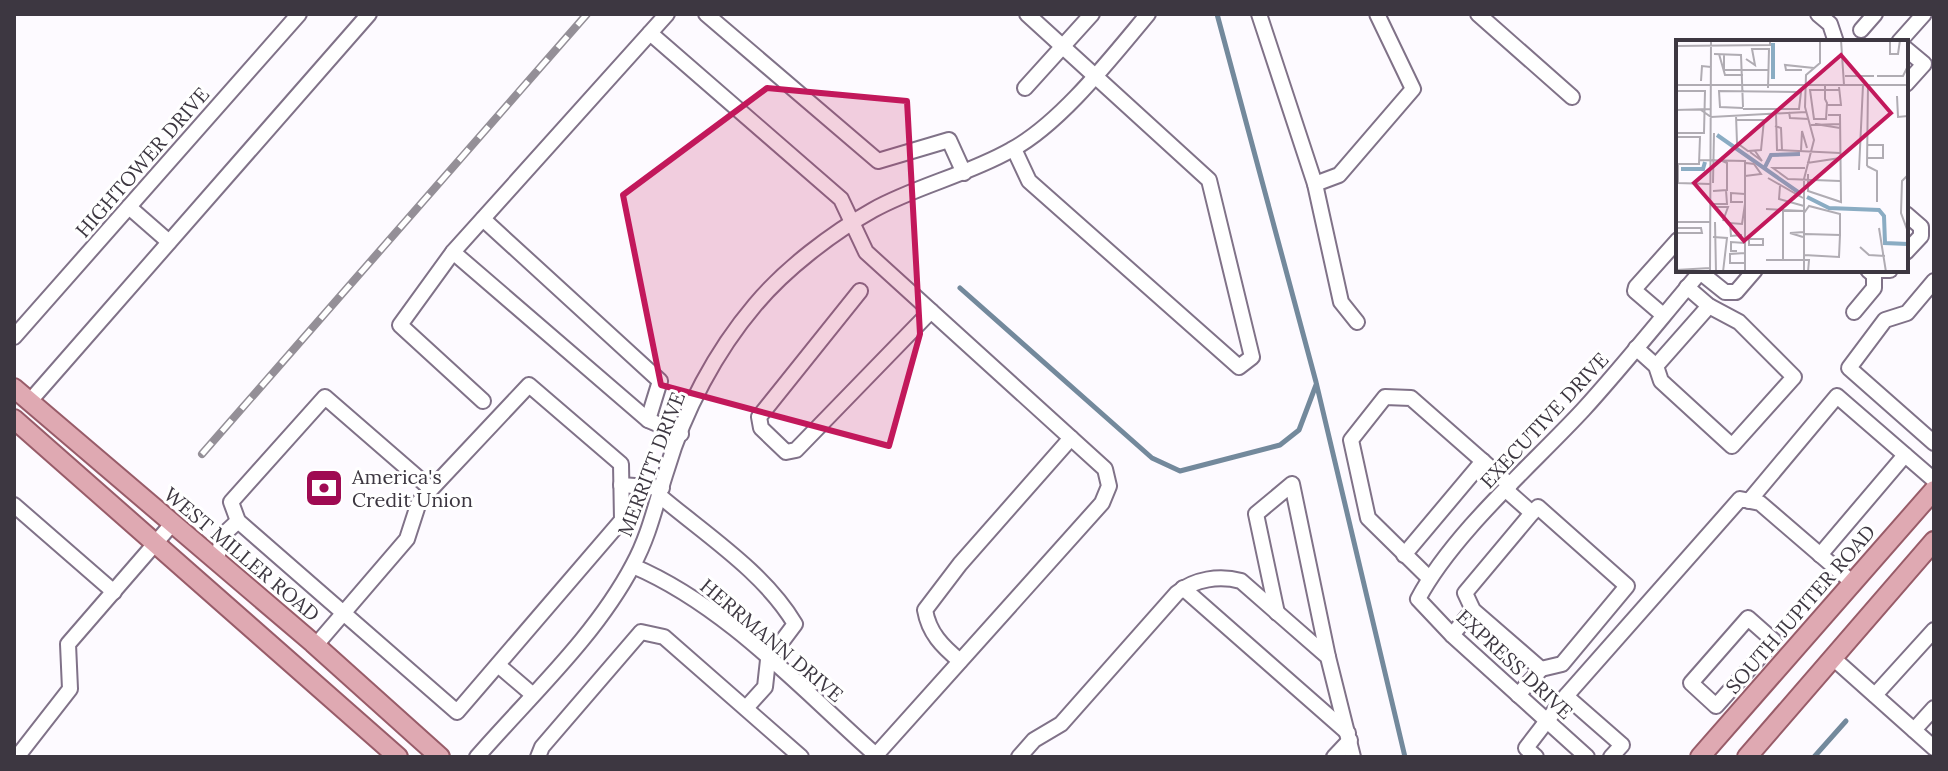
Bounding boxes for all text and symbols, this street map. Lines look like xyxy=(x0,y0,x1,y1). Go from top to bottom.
inset map xyxy=(1676,40,1908,272)
street label: HIGHTOWER DRIVE xyxy=(70,82,214,242)
street label: EXECUTIVE DRIVE xyxy=(1475,347,1613,493)
street label: MERRITT DRIVE xyxy=(612,388,690,540)
place label: America's Credit Union xyxy=(351,464,473,512)
bank icon: America's Credit Union xyxy=(303,467,345,509)
street label: WEST MILLER ROAD xyxy=(159,482,325,626)
street label: SOUTH JUPITER ROAD xyxy=(1720,519,1880,699)
street label: HERRMANN DRIVE xyxy=(695,573,849,707)
street label: EXPRESS DRIVE xyxy=(1452,604,1578,724)

